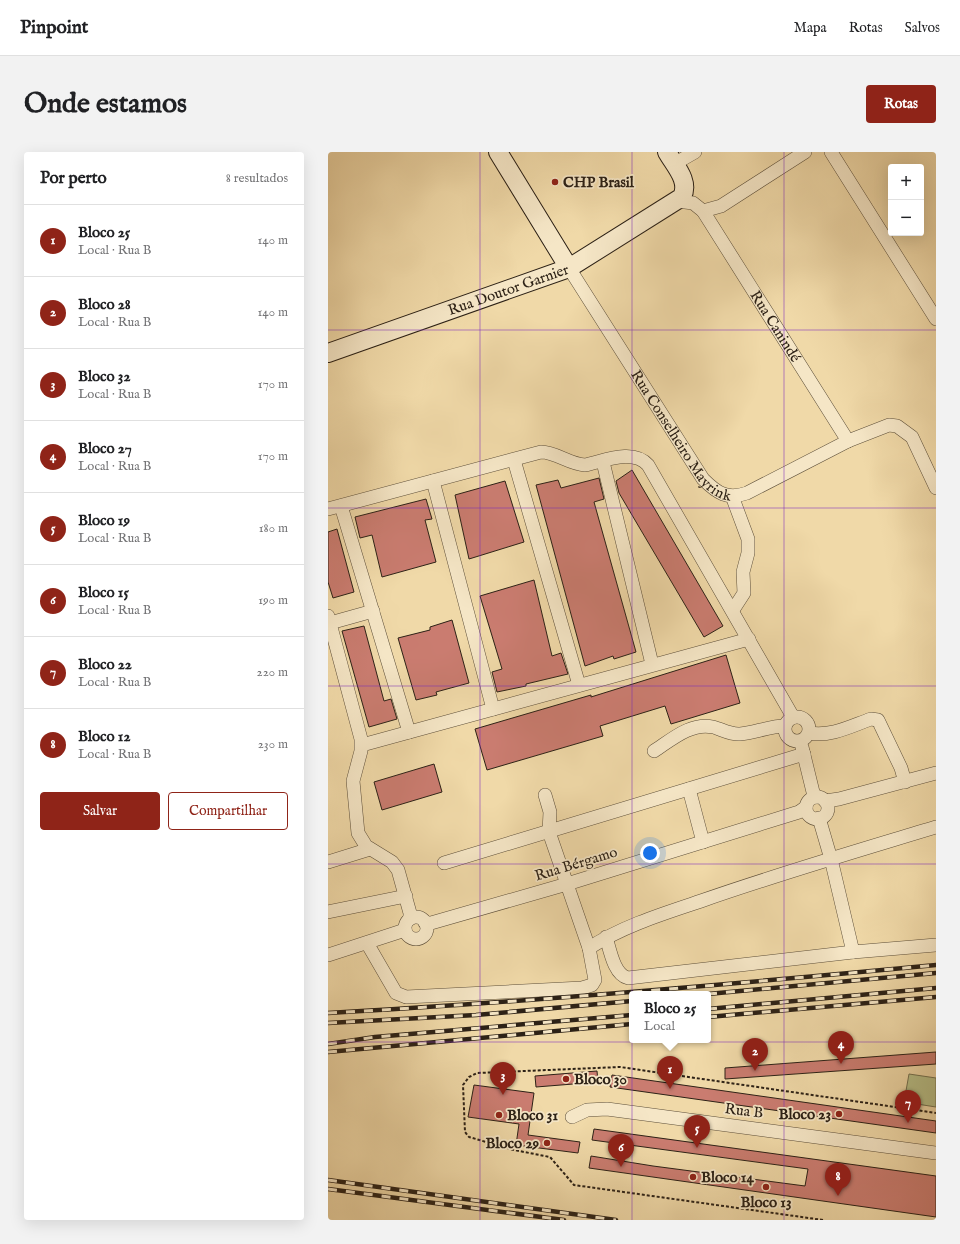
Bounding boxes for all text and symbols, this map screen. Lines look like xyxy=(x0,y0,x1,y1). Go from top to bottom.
text: Pinpoint xyxy=(20,16,88,40)
text: Mapa xyxy=(794,19,827,37)
text: Rotas xyxy=(849,19,883,37)
text: Salvos xyxy=(905,19,940,37)
button: Rotas xyxy=(866,85,936,123)
text: Onde estamos xyxy=(24,87,187,122)
map controls xyxy=(888,164,924,236)
button: + xyxy=(888,164,924,200)
text: Por perto xyxy=(40,168,107,189)
text: 8 resultados xyxy=(226,170,288,187)
place label: CHP Brasil xyxy=(563,173,635,192)
marker: CHP Brasil xyxy=(550,177,560,187)
button: − xyxy=(888,200,924,236)
text: Bloco 25 xyxy=(78,223,130,242)
text: 1 xyxy=(51,232,55,249)
text: 140 m xyxy=(258,232,288,249)
text: Local · Rua B xyxy=(78,242,151,259)
street label: Rua Doutor Garnier xyxy=(445,259,572,320)
street label: Rua Canindé xyxy=(746,287,805,366)
text: Bloco 28 xyxy=(78,295,131,314)
text: 2 xyxy=(50,304,56,321)
text: 140 m xyxy=(258,304,288,321)
text: Local · Rua B xyxy=(78,314,151,331)
street label: Rua Conselheiro Mayrink xyxy=(627,366,734,506)
text: Bloco 32 xyxy=(78,367,130,386)
text: 3 xyxy=(51,376,55,393)
text: 170 m xyxy=(258,376,288,393)
text: Local · Rua B xyxy=(78,386,151,403)
text: Bloco 27 xyxy=(78,439,132,458)
text: 4 xyxy=(50,448,56,465)
text: 170 m xyxy=(258,448,288,465)
text: Local · Rua B xyxy=(78,458,151,475)
text: Bloco 19 xyxy=(78,511,130,530)
text: 5 xyxy=(51,520,55,537)
text: 180 m xyxy=(259,520,288,537)
text: Local · Rua B xyxy=(78,530,151,547)
text: Bloco 15 xyxy=(78,583,129,602)
text: 6 xyxy=(50,592,56,609)
text: 190 m xyxy=(258,592,288,609)
text: Local · Rua B xyxy=(78,602,151,619)
text: Bloco 22 xyxy=(78,655,132,674)
text: 7 xyxy=(50,664,56,681)
text: 220 m xyxy=(257,664,288,681)
text: Local · Rua B xyxy=(78,674,151,691)
text: Bloco 12 xyxy=(78,727,130,746)
text: 8 xyxy=(50,736,56,753)
text: 230 m xyxy=(258,736,288,753)
text: Local · Rua B xyxy=(78,746,151,763)
button: Salvar xyxy=(40,792,160,830)
button: Compartilhar xyxy=(168,792,288,830)
street label: Rua Bérgamo xyxy=(532,842,620,886)
your location xyxy=(640,843,660,863)
popup xyxy=(629,991,711,1043)
text: Bloco 25 xyxy=(644,999,696,1018)
text: Local xyxy=(644,1018,675,1035)
pin: 4 xyxy=(828,1031,854,1064)
pin: 2 xyxy=(742,1038,768,1071)
pin: 1 xyxy=(657,1056,683,1089)
pin: 3 xyxy=(490,1062,516,1095)
place label: Bloco 30 xyxy=(574,1070,627,1089)
marker: Bloco 30 xyxy=(561,1074,571,1084)
pin: 7 xyxy=(895,1090,921,1123)
street label: Rua B xyxy=(724,1099,764,1123)
place label: Bloco 23 xyxy=(779,1105,831,1124)
place label: Bloco 31 xyxy=(507,1106,558,1125)
marker: Bloco 23 xyxy=(834,1109,844,1119)
marker: Bloco 31 xyxy=(494,1110,504,1120)
pin: 5 xyxy=(684,1115,710,1148)
place label: Bloco 29 xyxy=(486,1134,539,1153)
pin: 6 xyxy=(608,1134,634,1167)
marker: Bloco 29 xyxy=(542,1138,552,1148)
pin: 8 xyxy=(825,1163,851,1196)
place label: Bloco 14 xyxy=(701,1168,754,1187)
marker: Bloco 14 xyxy=(688,1172,698,1182)
marker: Bloco 13 xyxy=(761,1182,771,1192)
place label: Bloco 13 xyxy=(740,1193,792,1212)

